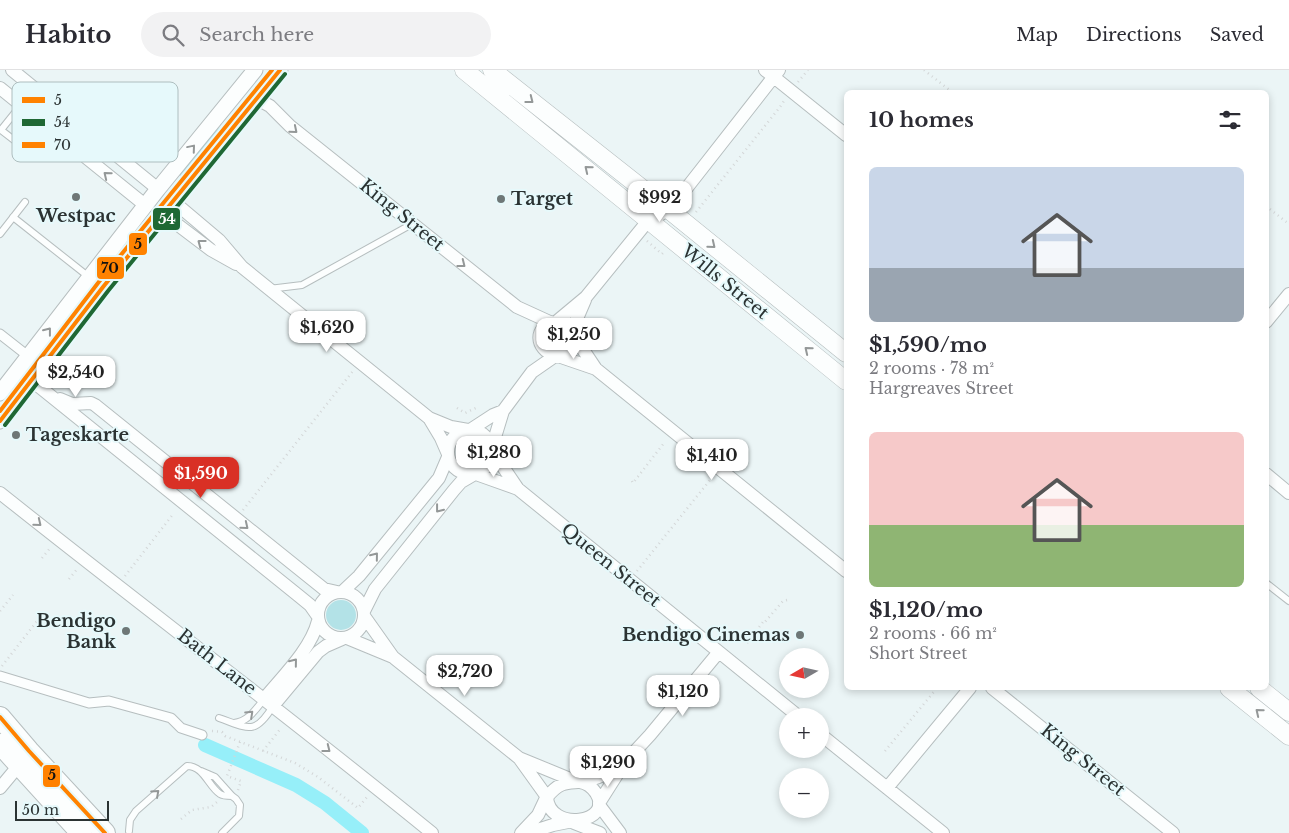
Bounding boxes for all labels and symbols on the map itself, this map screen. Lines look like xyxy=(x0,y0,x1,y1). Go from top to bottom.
legend xyxy=(12,82,178,162)
text: 5 xyxy=(54,91,62,109)
one-way arrow xyxy=(524,95,533,103)
text: 54 xyxy=(54,113,70,131)
one-way arrow xyxy=(289,124,298,133)
text: 70 xyxy=(54,136,71,154)
one-way arrow xyxy=(186,145,194,154)
one-way arrow xyxy=(585,167,594,175)
one-way arrow xyxy=(104,171,113,180)
street label: King Street xyxy=(355,174,449,256)
pin: $992 xyxy=(630,180,690,223)
place label: Target xyxy=(511,188,573,210)
marker: Westpac xyxy=(70,191,82,203)
marker: Target xyxy=(495,193,507,205)
place label: Westpac xyxy=(35,205,116,227)
line badge: 54 xyxy=(152,207,181,231)
text: 54 xyxy=(158,210,176,228)
line badge: 5 xyxy=(128,232,148,256)
text: 5 xyxy=(134,235,142,253)
street label: Wills Street xyxy=(676,239,773,324)
one-way arrow xyxy=(707,239,716,248)
one-way arrow xyxy=(198,240,207,248)
line badge: 70 xyxy=(96,256,125,280)
one-way arrow xyxy=(456,258,465,266)
text: 70 xyxy=(101,259,119,277)
pin: $1,620 xyxy=(286,310,368,353)
pin: $1,250 xyxy=(533,318,615,360)
one-way arrow xyxy=(42,327,51,336)
one-way arrow xyxy=(805,346,814,355)
pin: $2,540 xyxy=(35,356,117,398)
place label: Tageskarte xyxy=(26,424,129,446)
marker: Tageskarte xyxy=(10,429,22,441)
pin: $1,280 xyxy=(453,436,535,478)
pin: $1,410 xyxy=(671,438,753,481)
pin: $1,590 xyxy=(160,456,242,499)
one-way arrow xyxy=(436,503,444,512)
one-way arrow xyxy=(32,518,41,526)
street label: Queen Street xyxy=(557,518,665,612)
one-way arrow xyxy=(239,520,248,528)
one-way arrow xyxy=(370,553,378,562)
place label: Bendigo Bank xyxy=(36,610,117,653)
street label: Bath Lane xyxy=(173,624,261,700)
place label: Bendigo Cinemas xyxy=(622,624,790,646)
marker: Bendigo Bank xyxy=(120,625,132,637)
marker: Bendigo Cinemas xyxy=(794,629,806,641)
north arrow xyxy=(779,648,829,698)
pin: $2,720 xyxy=(424,654,506,697)
one-way arrow xyxy=(289,658,298,667)
pin: $1,120 xyxy=(642,674,724,717)
one-way arrow xyxy=(1256,709,1265,717)
one-way arrow xyxy=(245,711,254,720)
street label: King Street xyxy=(1036,719,1130,801)
one-way arrow xyxy=(322,743,331,752)
pin: $1,290 xyxy=(567,746,649,788)
line badge: 5 xyxy=(42,764,61,788)
text: 5 xyxy=(48,766,56,784)
one-way arrow xyxy=(150,790,159,799)
scale bar xyxy=(15,798,109,821)

